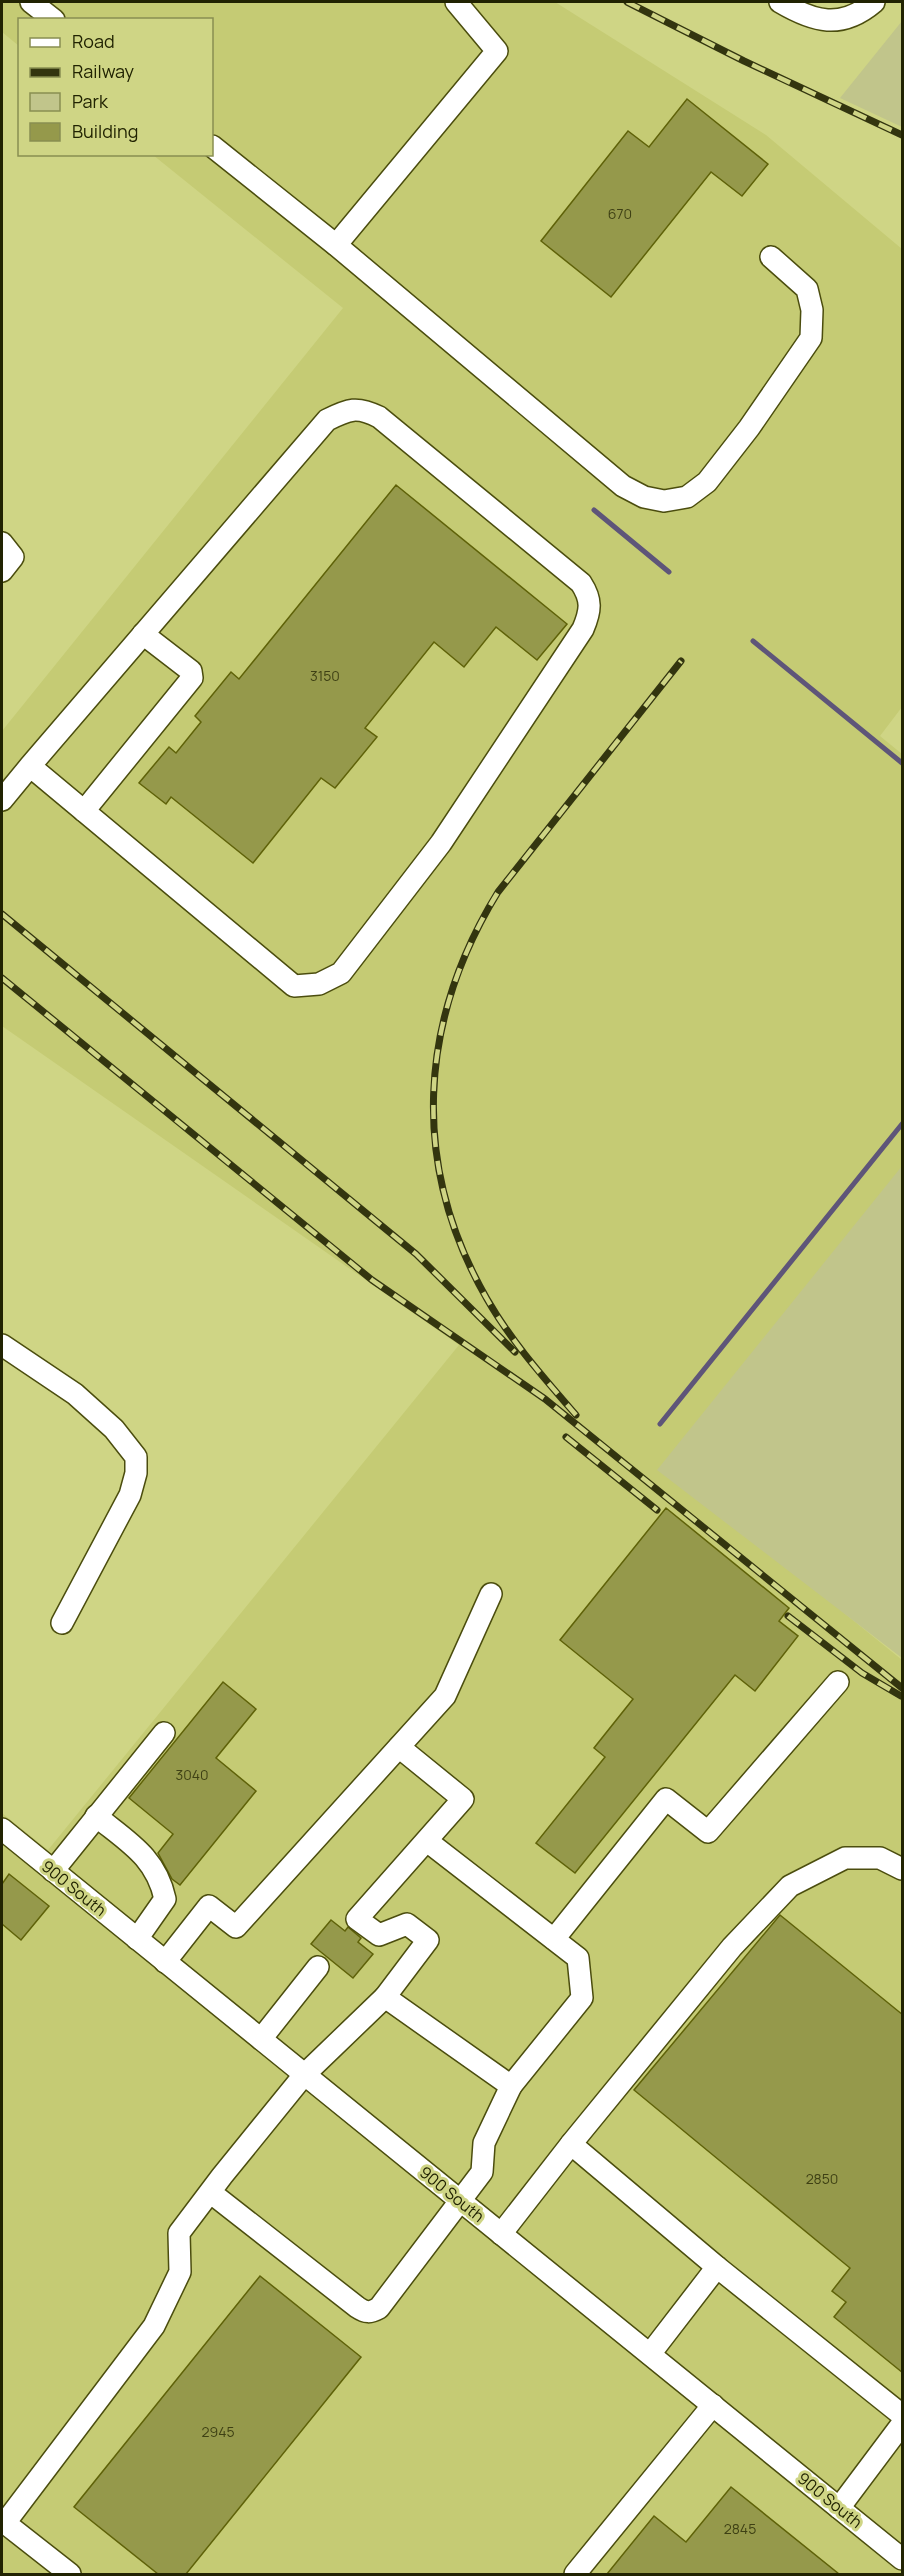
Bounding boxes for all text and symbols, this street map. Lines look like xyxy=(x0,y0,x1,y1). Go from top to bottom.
legend xyxy=(18,18,213,156)
text: Road xyxy=(72,29,115,53)
text: Railway xyxy=(72,59,134,83)
text: Park xyxy=(72,89,109,113)
text: Building xyxy=(72,119,138,143)
house number: 670 xyxy=(608,204,632,223)
house number: 3150 xyxy=(310,666,340,685)
house number: 3040 xyxy=(175,1765,209,1784)
street label: 900 South xyxy=(37,1855,111,1921)
street label: 900 South xyxy=(415,2161,489,2227)
house number: 2850 xyxy=(806,2169,838,2188)
house number: 2945 xyxy=(201,2422,235,2441)
street label: 900 South xyxy=(793,2467,867,2533)
house number: 2845 xyxy=(724,2519,756,2538)

